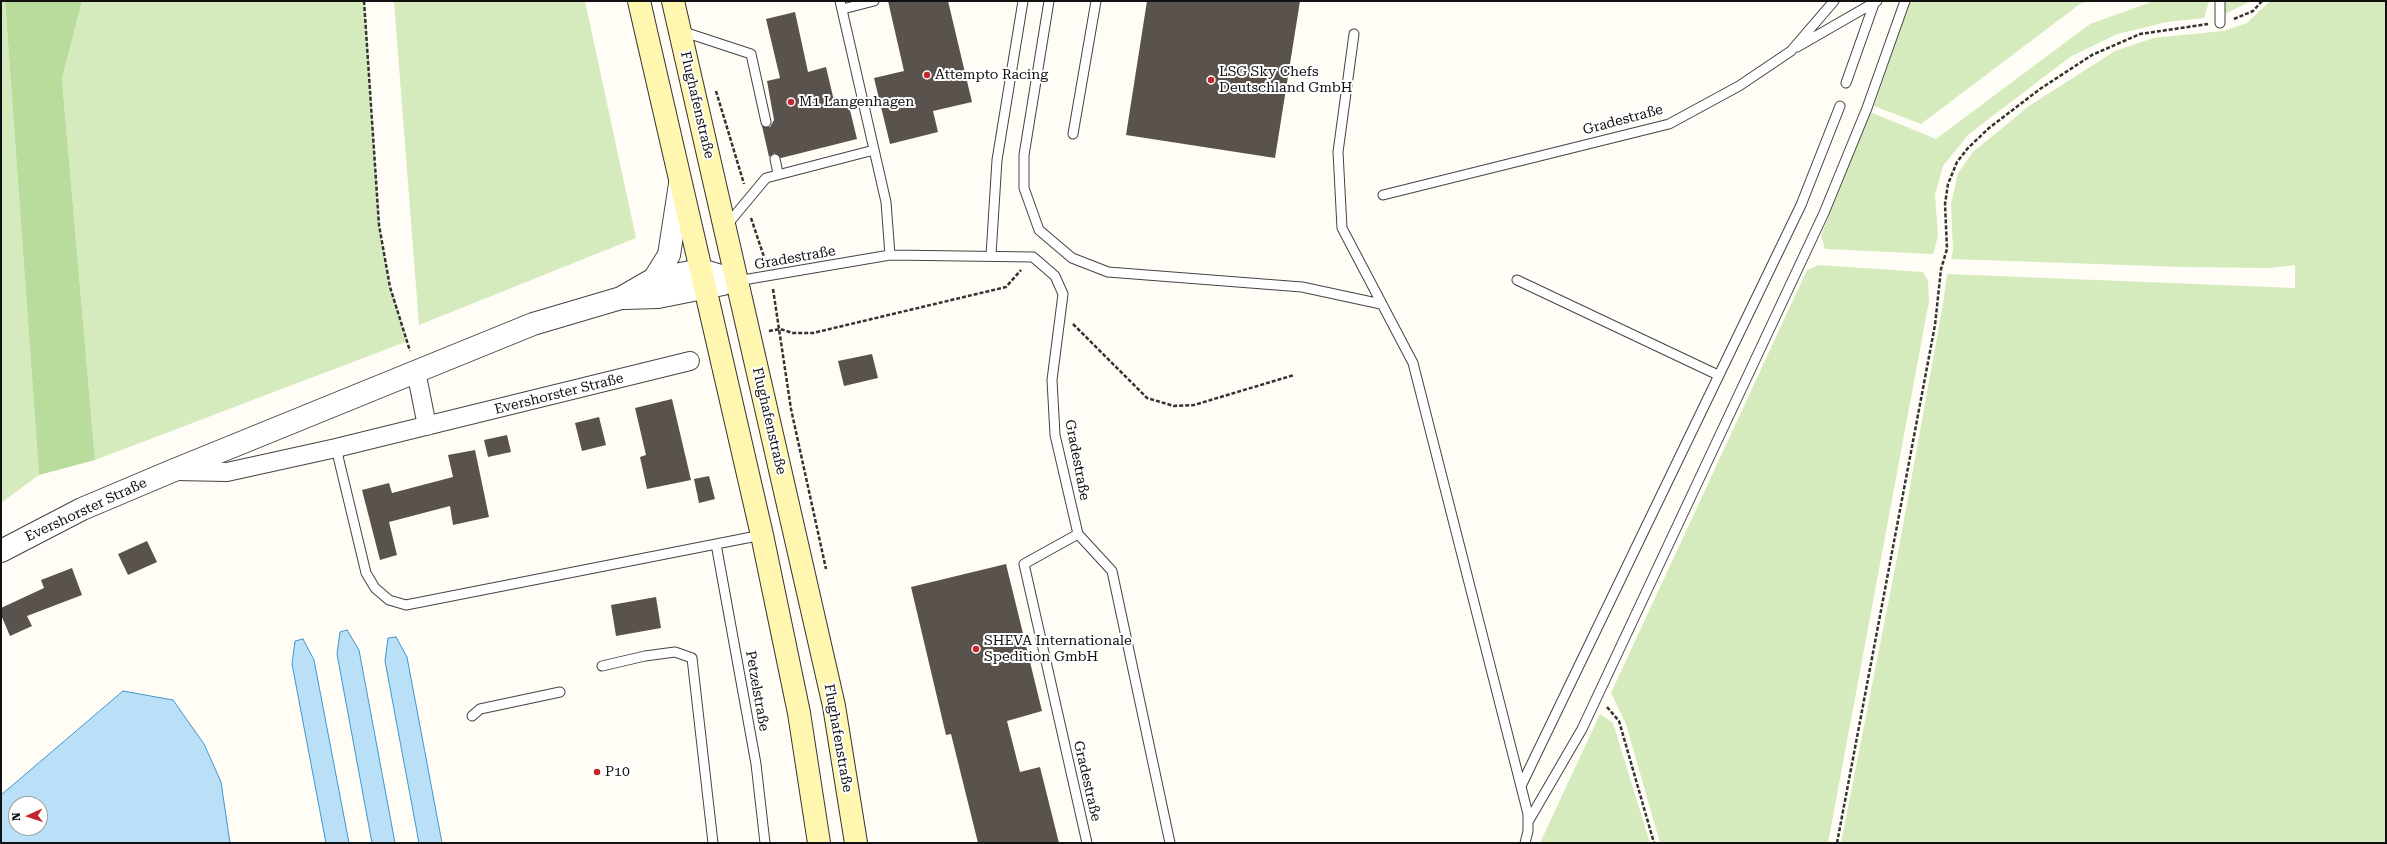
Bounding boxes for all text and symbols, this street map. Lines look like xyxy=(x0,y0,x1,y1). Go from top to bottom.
street label: Flughafenstraße xyxy=(676,50,718,160)
place label: LSG Sky Chefs Deutschland GmbH xyxy=(1219,64,1352,96)
place label: Attempto Racing xyxy=(935,67,1048,83)
marker: Attempto Racing xyxy=(922,70,932,80)
marker: LSG Sky Chefs Deutschland GmbH xyxy=(1206,75,1216,85)
place label: M1 Langenhagen xyxy=(799,94,914,110)
marker: M1 Langenhagen xyxy=(786,97,796,107)
street label: Gradestraße xyxy=(1581,101,1665,139)
street label: Gradestraße xyxy=(753,243,837,273)
street label: Flughafenstraße xyxy=(748,366,790,476)
street label: Evershorster Straße xyxy=(493,370,625,418)
street label: Gradestraße xyxy=(1061,418,1093,502)
street label: Evershorster Straße xyxy=(22,474,150,546)
place label: SHEVA Internationale Spedition GmbH xyxy=(984,633,1132,666)
marker: SHEVA Internationale Spedition GmbH xyxy=(971,644,981,654)
street label: Petzelstraße xyxy=(742,649,772,733)
street label: Flughafenstraße xyxy=(820,683,856,793)
street label: Gradestraße xyxy=(1070,739,1104,823)
place label: P10 xyxy=(605,764,630,780)
marker: P10 xyxy=(592,767,602,777)
north arrow xyxy=(8,796,48,836)
text: N xyxy=(10,812,23,821)

